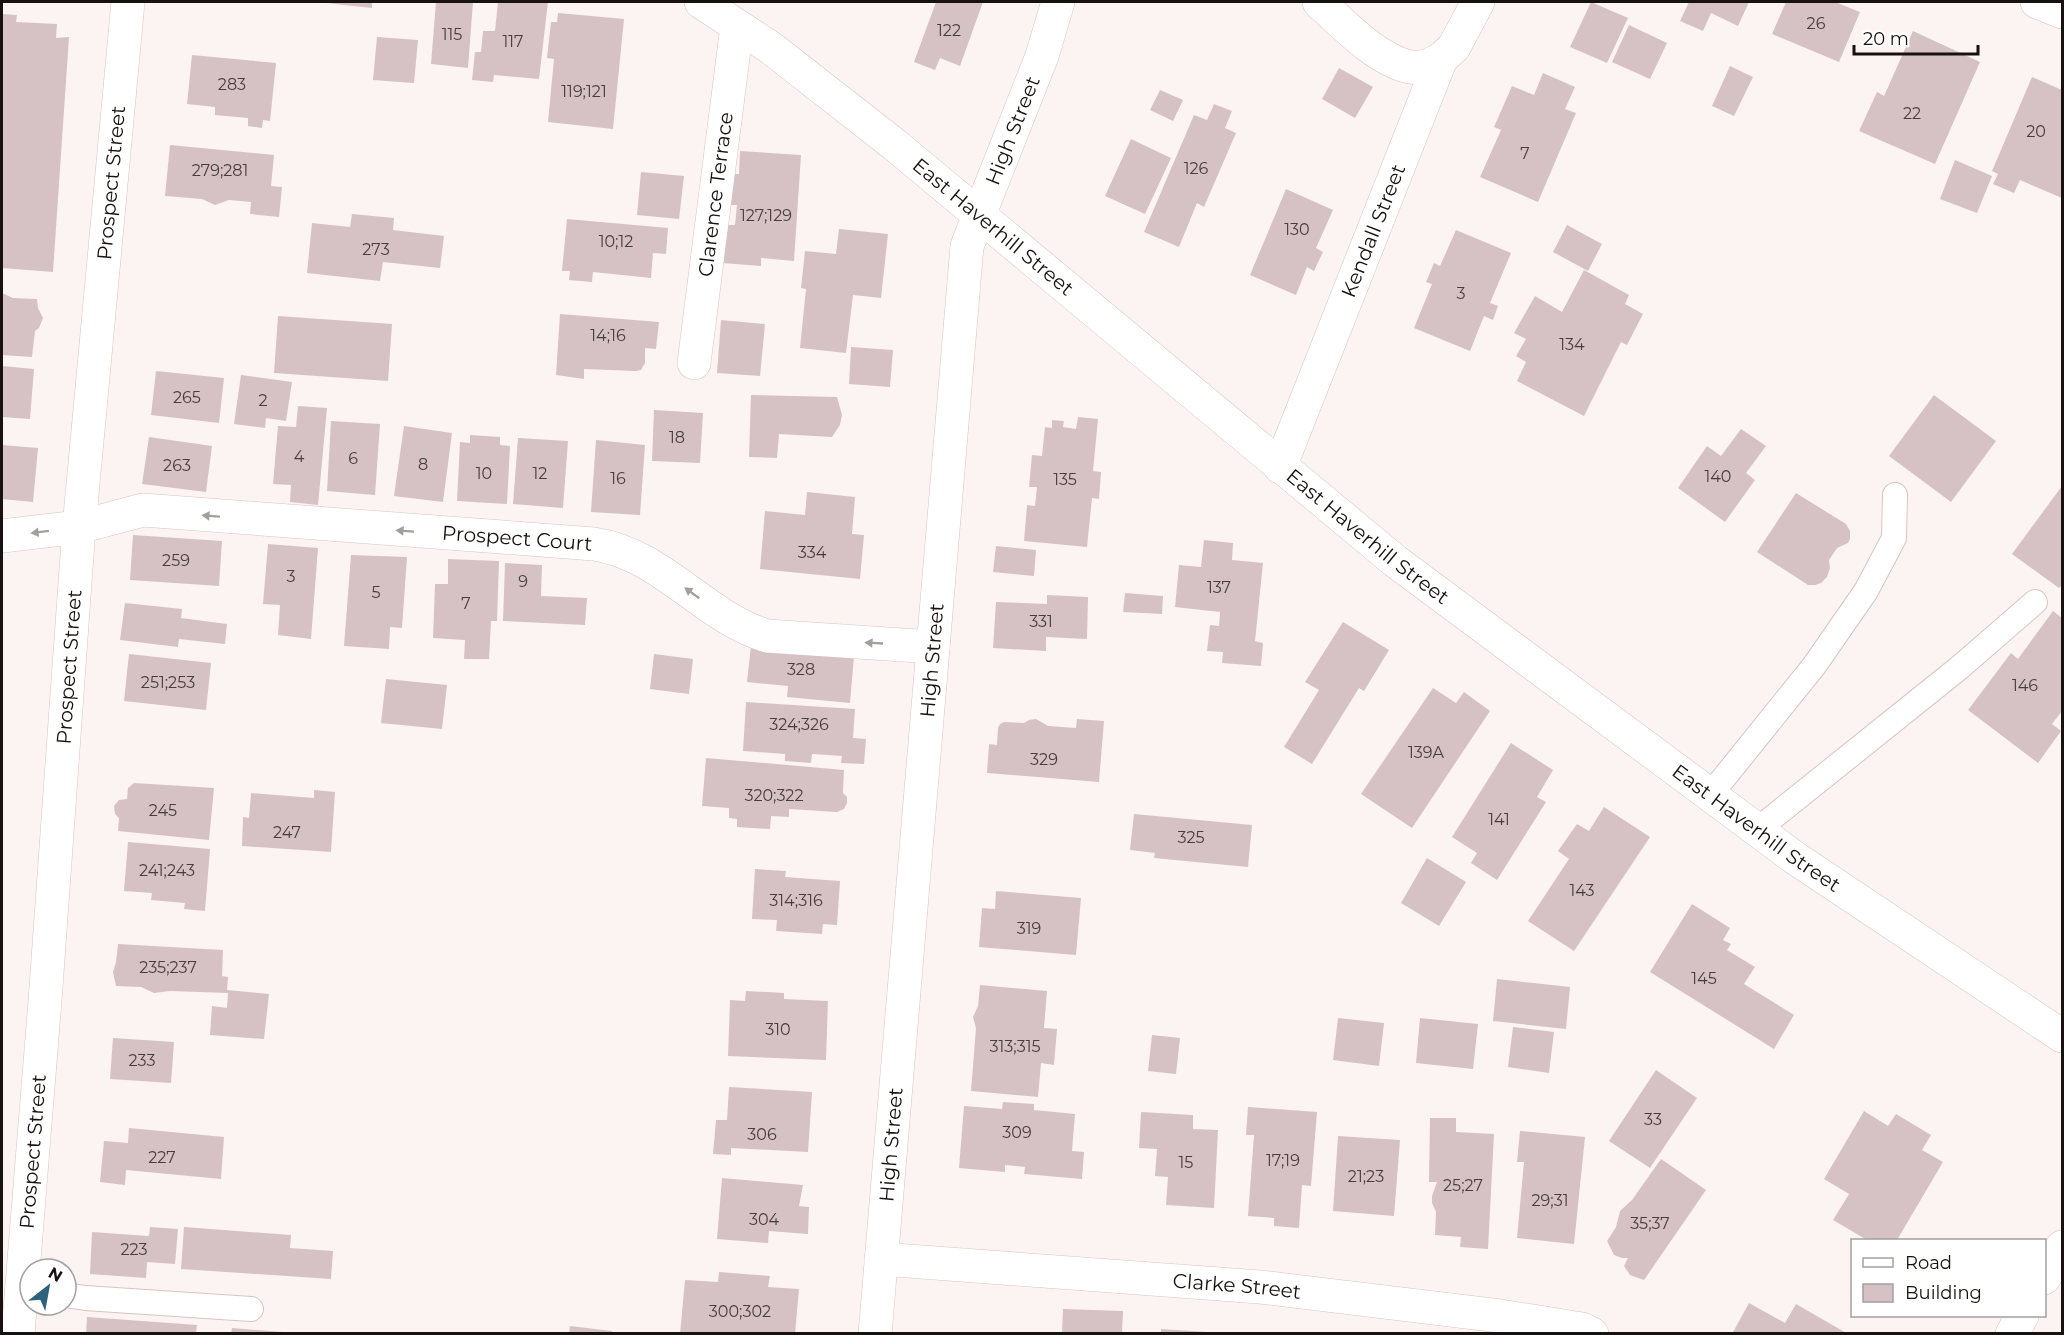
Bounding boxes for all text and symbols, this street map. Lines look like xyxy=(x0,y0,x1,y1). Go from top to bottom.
house number: 26 xyxy=(1807,14,1826,33)
scale bar xyxy=(1854,18,1978,56)
house number: 122 xyxy=(937,21,961,40)
house number: 115 xyxy=(442,25,462,44)
text: 20 m xyxy=(1863,28,1909,50)
house number: 117 xyxy=(503,32,523,51)
street label: High Street xyxy=(980,73,1045,188)
house number: 283 xyxy=(218,75,246,94)
house number: 119;121 xyxy=(561,82,607,101)
house number: 22 xyxy=(1903,104,1921,123)
street label: Prospect Street xyxy=(92,105,130,261)
street label: Clarence Terrace xyxy=(693,111,738,278)
house number: 20 xyxy=(2026,122,2046,141)
house number: 7 xyxy=(1520,144,1530,163)
street label: East Haverhill Street xyxy=(908,153,1079,301)
house number: 126 xyxy=(1184,159,1209,178)
house number: 279;281 xyxy=(192,161,248,180)
street label: Kendall Street xyxy=(1336,161,1410,301)
house number: 127;129 xyxy=(740,206,792,225)
house number: 130 xyxy=(1284,220,1310,239)
house number: 10;12 xyxy=(599,232,633,251)
house number: 273 xyxy=(362,240,390,259)
house number: 3 xyxy=(1456,284,1466,303)
house number: 14;16 xyxy=(590,326,626,345)
house number: 134 xyxy=(1559,335,1585,354)
house number: 265 xyxy=(173,388,201,407)
house number: 2 xyxy=(258,391,268,410)
house number: 18 xyxy=(669,428,685,447)
house number: 4 xyxy=(294,447,305,466)
house number: 6 xyxy=(348,449,358,468)
house number: 8 xyxy=(418,455,428,474)
house number: 263 xyxy=(163,456,191,475)
house number: 10 xyxy=(476,464,492,483)
house number: 12 xyxy=(533,464,547,483)
street label: East Haverhill Street xyxy=(1282,464,1454,609)
house number: 140 xyxy=(1705,467,1731,486)
house number: 16 xyxy=(610,469,626,488)
house number: 135 xyxy=(1053,470,1077,489)
one-way arrow xyxy=(201,511,220,520)
street label: Prospect Court xyxy=(441,521,593,556)
one-way arrow xyxy=(396,526,415,536)
one-way arrow xyxy=(31,527,50,537)
house number: 334 xyxy=(798,543,827,562)
house number: 259 xyxy=(162,551,190,570)
house number: 3 xyxy=(286,567,296,586)
house number: 9 xyxy=(518,572,528,591)
house number: 137 xyxy=(1207,578,1231,597)
house number: 5 xyxy=(371,583,381,602)
one-way arrow xyxy=(684,587,700,599)
street label: Prospect Street xyxy=(51,589,86,745)
house number: 7 xyxy=(461,594,471,613)
street label: High Street xyxy=(915,602,949,719)
house number: 331 xyxy=(1029,612,1053,631)
one-way arrow xyxy=(865,638,884,648)
house number: 328 xyxy=(787,660,815,679)
house number: 251;253 xyxy=(141,673,195,692)
house number: 146 xyxy=(2012,676,2038,695)
house number: 324;326 xyxy=(769,715,829,734)
house number: 139A xyxy=(1408,743,1444,762)
house number: 329 xyxy=(1030,750,1058,769)
street label: East Haverhill Street xyxy=(1668,759,1845,897)
house number: 320;322 xyxy=(744,786,804,805)
house number: 245 xyxy=(149,801,177,820)
house number: 141 xyxy=(1488,810,1510,829)
house number: 247 xyxy=(273,823,301,842)
house number: 325 xyxy=(1177,828,1205,847)
house number: 241;243 xyxy=(139,861,195,880)
house number: 143 xyxy=(1569,881,1595,900)
house number: 314;316 xyxy=(769,891,823,910)
house number: 319 xyxy=(1017,919,1041,938)
house number: 235;237 xyxy=(139,958,197,977)
house number: 145 xyxy=(1691,969,1717,988)
house number: 310 xyxy=(765,1020,791,1039)
house number: 313;315 xyxy=(989,1037,1041,1056)
house number: 233 xyxy=(128,1051,156,1070)
street label: Prospect Street xyxy=(15,1073,51,1230)
street label: High Street xyxy=(874,1087,908,1203)
house number: 33 xyxy=(1644,1110,1662,1129)
house number: 309 xyxy=(1002,1123,1032,1142)
house number: 306 xyxy=(747,1125,777,1144)
house number: 227 xyxy=(148,1148,176,1167)
house number: 17;19 xyxy=(1266,1151,1300,1170)
house number: 15 xyxy=(1179,1153,1193,1172)
house number: 21;23 xyxy=(1348,1167,1384,1186)
house number: 25;27 xyxy=(1443,1176,1483,1195)
house number: 29;31 xyxy=(1531,1191,1569,1210)
house number: 304 xyxy=(749,1210,780,1229)
house number: 35;37 xyxy=(1630,1214,1670,1233)
legend xyxy=(1851,1239,2046,1317)
house number: 223 xyxy=(120,1240,148,1259)
text: Road xyxy=(1905,1252,1952,1274)
north arrow xyxy=(18,1257,78,1317)
text: N xyxy=(45,1263,66,1286)
street label: Clarke Street xyxy=(1172,1269,1302,1304)
text: Building xyxy=(1905,1282,1982,1304)
house number: 300;302 xyxy=(709,1302,771,1321)

